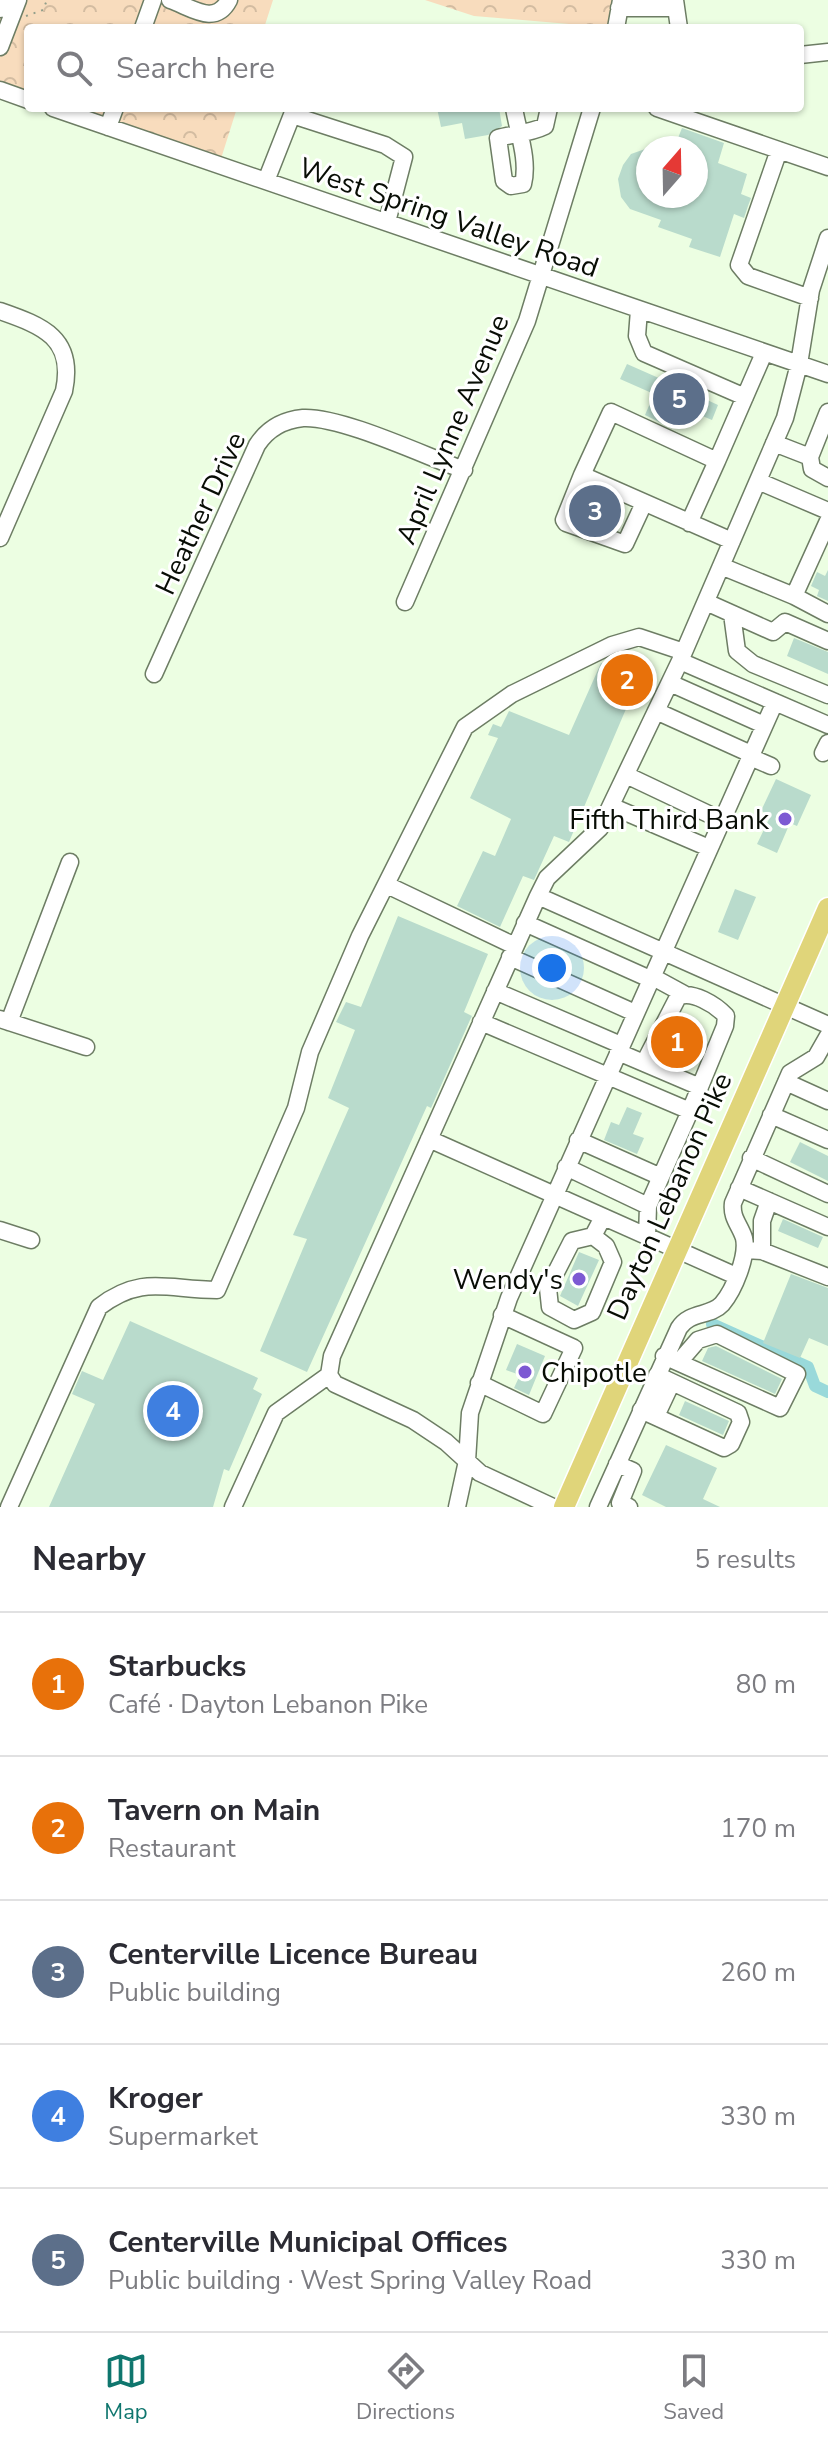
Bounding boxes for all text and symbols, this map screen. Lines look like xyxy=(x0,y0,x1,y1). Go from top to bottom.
search box xyxy=(24,24,804,112)
icon: search xyxy=(52,46,96,90)
text: Search here xyxy=(116,48,275,89)
north arrow xyxy=(636,136,708,208)
street label: West Spring Valley Road xyxy=(294,149,603,287)
street label: April Lynne Avenue xyxy=(387,309,519,550)
pin: 5 xyxy=(653,369,705,429)
street label: Heather Drive xyxy=(147,426,255,601)
pin: 3 xyxy=(569,481,621,541)
pin: 2 xyxy=(601,650,653,710)
place label: Fifth Third Bank xyxy=(569,801,770,839)
marker: Fifth Third Bank xyxy=(776,810,794,828)
your location xyxy=(532,948,572,988)
pin: 1 xyxy=(651,1012,703,1072)
street label: Dayton Lebanon Pike xyxy=(598,1067,742,1326)
place label: Wendy's xyxy=(453,1261,563,1299)
marker: Wendy's xyxy=(570,1270,588,1288)
place label: Chipotle xyxy=(541,1354,647,1392)
marker: Chipotle xyxy=(516,1363,534,1381)
pin: 4 xyxy=(147,1381,199,1441)
text: Nearby xyxy=(32,1536,146,1582)
text: 5 results xyxy=(695,1542,796,1577)
text: Starbucks xyxy=(108,1646,246,1687)
text: 1 xyxy=(50,1667,66,1702)
text: 80 m xyxy=(736,1667,796,1702)
text: Café · Dayton Lebanon Pike xyxy=(108,1687,428,1722)
text: Tavern on Main xyxy=(108,1790,320,1831)
text: 2 xyxy=(50,1811,66,1846)
text: 170 m xyxy=(720,1811,796,1846)
text: Restaurant xyxy=(108,1831,236,1866)
text: Centerville Licence Bureau xyxy=(108,1934,478,1975)
text: 3 xyxy=(50,1955,66,1990)
text: 260 m xyxy=(720,1955,796,1990)
text: Public building xyxy=(108,1975,281,2010)
text: Kroger xyxy=(108,2078,203,2119)
text: 4 xyxy=(50,2099,66,2134)
text: 330 m xyxy=(720,2099,796,2134)
text: Supermarket xyxy=(108,2119,258,2154)
text: Centerville Municipal Offices xyxy=(108,2222,508,2263)
text: 5 xyxy=(50,2243,66,2278)
text: 330 m xyxy=(720,2243,796,2278)
text: Public building · West Spring Valley Road xyxy=(108,2263,592,2298)
tab: Map xyxy=(104,2349,148,2427)
tab: Directions xyxy=(356,2349,455,2427)
tab: Saved xyxy=(663,2349,724,2427)

